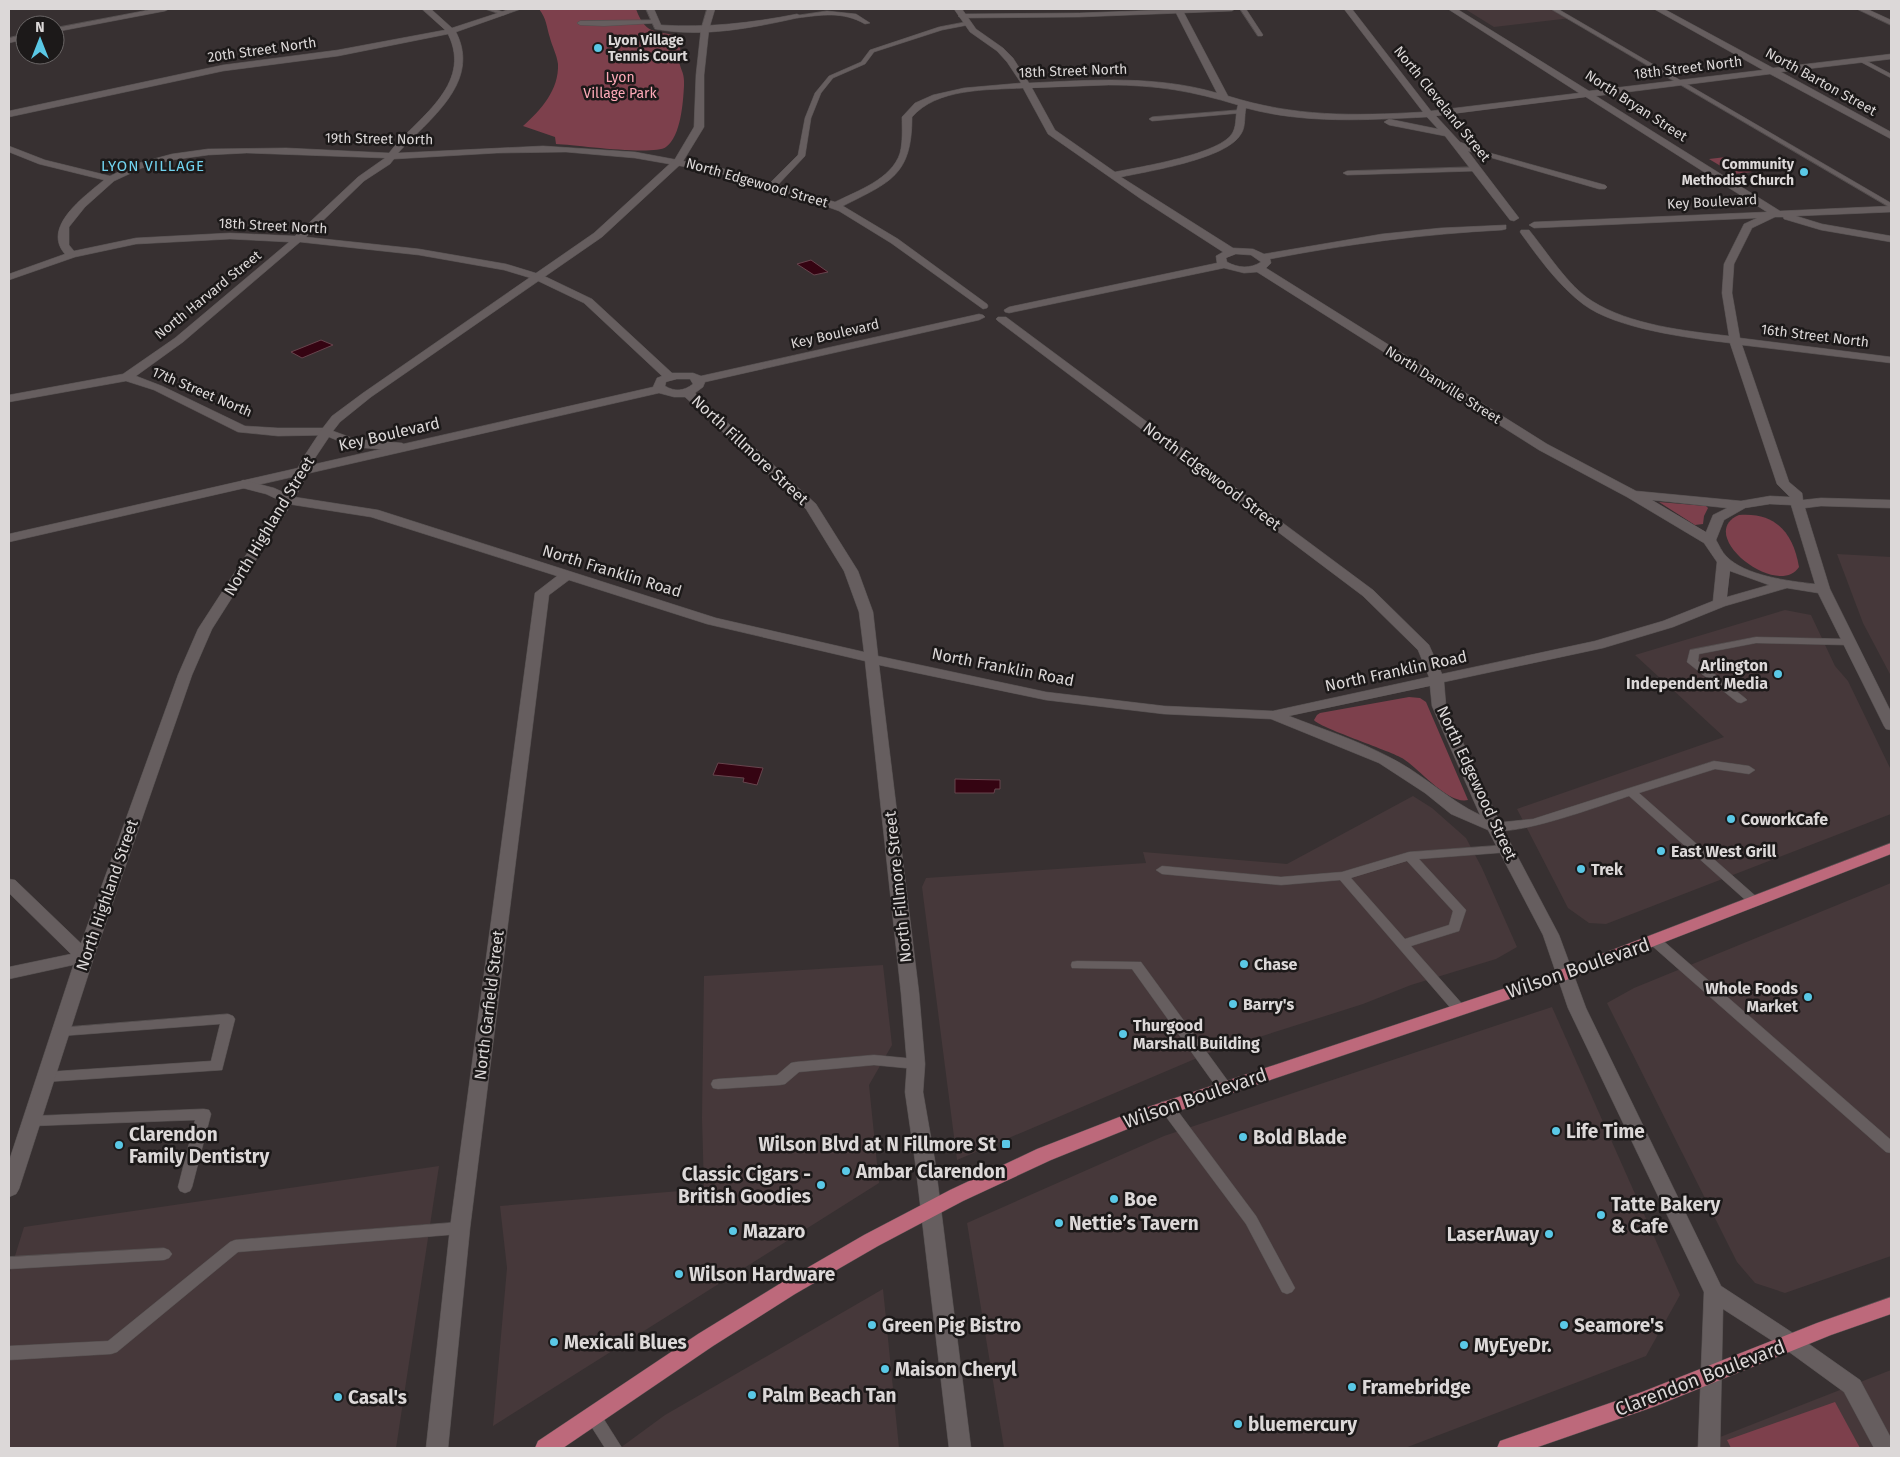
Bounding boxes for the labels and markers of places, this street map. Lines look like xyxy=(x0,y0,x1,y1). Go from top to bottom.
place label: Lyon Village Tennis Court xyxy=(608,32,688,65)
marker: Lyon Village Tennis Court xyxy=(592,42,604,54)
place label: Community Methodist Church xyxy=(1682,156,1795,189)
marker: Community Methodist Church xyxy=(1798,166,1810,178)
place label: Arlington Independent Media xyxy=(1626,656,1768,693)
marker: Arlington Independent Media xyxy=(1772,668,1784,680)
place label: CoworkCafe xyxy=(1741,810,1828,829)
marker: CoworkCafe xyxy=(1725,813,1737,825)
place label: East West Grill xyxy=(1671,842,1776,861)
marker: East West Grill xyxy=(1655,845,1667,857)
place label: Trek xyxy=(1591,860,1623,879)
marker: Trek xyxy=(1575,863,1587,875)
place label: Chase xyxy=(1254,955,1298,974)
marker: Chase xyxy=(1238,958,1250,970)
place label: Whole Foods Market xyxy=(1705,979,1799,1016)
marker: Whole Foods Market xyxy=(1802,991,1814,1003)
place label: Barry's xyxy=(1243,995,1294,1014)
marker: Barry's xyxy=(1227,998,1239,1010)
place label: Thurgood Marshall Building xyxy=(1133,1016,1260,1053)
marker: Thurgood Marshall Building xyxy=(1117,1028,1129,1040)
place label: Life Time xyxy=(1566,1120,1645,1143)
place label: Clarendon Family Dentistry xyxy=(129,1123,269,1168)
marker: Life Time xyxy=(1550,1125,1562,1137)
place label: Bold Blade xyxy=(1253,1126,1347,1149)
marker: Bold Blade xyxy=(1237,1131,1249,1143)
place label: Wilson Blvd at N Fillmore St xyxy=(758,1133,997,1156)
marker: Wilson Blvd at N Fillmore St xyxy=(1000,1138,1012,1150)
marker: Clarendon Family Dentistry xyxy=(113,1139,125,1151)
place label: Ambar Clarendon xyxy=(855,1160,1006,1183)
place label: Classic Cigars - British Goodies xyxy=(678,1163,811,1208)
marker: Ambar Clarendon xyxy=(840,1165,852,1177)
marker: Classic Cigars - British Goodies xyxy=(815,1179,827,1191)
place label: Boe xyxy=(1124,1188,1157,1211)
marker: Boe xyxy=(1108,1193,1120,1205)
place label: Tatte Bakery & Cafe xyxy=(1611,1193,1721,1238)
marker: Tatte Bakery & Cafe xyxy=(1595,1209,1607,1221)
place label: Nettie’s Tavern xyxy=(1069,1212,1199,1235)
marker: Nettie’s Tavern xyxy=(1053,1217,1065,1229)
place label: Mazaro xyxy=(743,1220,805,1243)
place label: LaserAway xyxy=(1447,1223,1539,1246)
marker: Mazaro xyxy=(727,1225,739,1237)
marker: LaserAway xyxy=(1543,1228,1555,1240)
place label: Wilson Hardware xyxy=(689,1263,835,1286)
marker: Wilson Hardware xyxy=(673,1268,685,1280)
place label: Green Pig Bistro xyxy=(882,1314,1021,1337)
place label: Seamore's xyxy=(1574,1314,1664,1337)
marker: Green Pig Bistro xyxy=(866,1319,878,1331)
marker: Seamore's xyxy=(1558,1319,1570,1331)
place label: Mexicali Blues xyxy=(564,1331,687,1354)
place label: MyEyeDr. xyxy=(1474,1334,1552,1357)
marker: Mexicali Blues xyxy=(548,1336,560,1348)
marker: MyEyeDr. xyxy=(1458,1339,1470,1351)
place label: Maison Cheryl xyxy=(895,1358,1017,1381)
marker: Maison Cheryl xyxy=(879,1363,891,1375)
place label: Framebridge xyxy=(1362,1376,1471,1399)
marker: Framebridge xyxy=(1346,1381,1358,1393)
place label: Palm Beach Tan xyxy=(762,1384,897,1407)
place label: Casal's xyxy=(348,1386,407,1409)
marker: Palm Beach Tan xyxy=(746,1389,758,1401)
marker: Casal's xyxy=(332,1391,344,1403)
place label: bluemercury xyxy=(1248,1413,1357,1436)
marker: bluemercury xyxy=(1232,1418,1244,1430)

